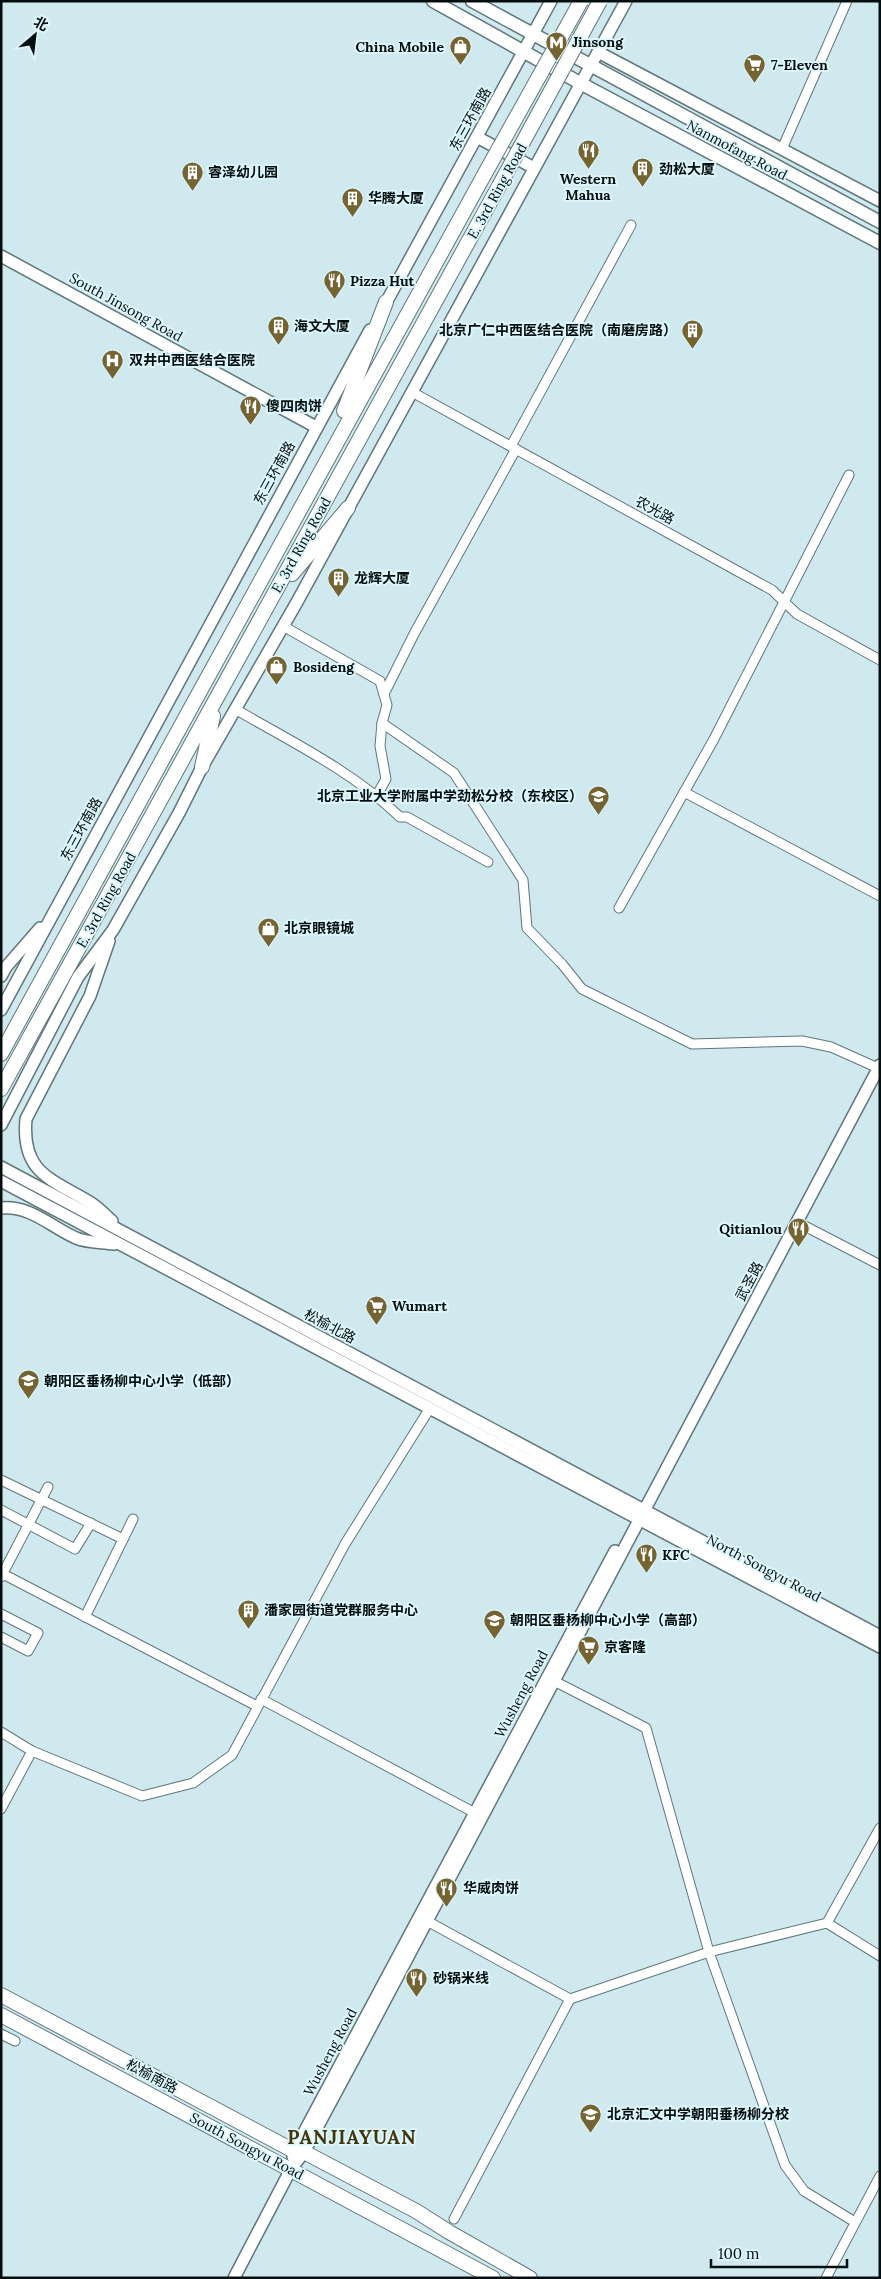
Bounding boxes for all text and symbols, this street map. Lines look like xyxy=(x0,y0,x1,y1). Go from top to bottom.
north arrow xyxy=(10,10,60,60)
text: 北 xyxy=(31,12,52,35)
metro station icon: Jinsong xyxy=(544,30,568,61)
place label: Jinsong xyxy=(572,33,624,51)
shop icon: China Mobile xyxy=(448,35,472,66)
place label: China Mobile xyxy=(355,38,444,56)
supermarket icon: 7-Eleven xyxy=(743,53,767,84)
place label: 7-Eleven xyxy=(771,56,828,74)
street label: 东三环南路 xyxy=(445,84,495,154)
street label: Nanmofang Road xyxy=(684,116,790,184)
restaurant icon: Western Mahua xyxy=(576,139,600,170)
street label: E. 3rd Ring Road xyxy=(463,140,531,242)
building icon: 劲松大厦 xyxy=(631,157,655,188)
building icon: 睿泽幼儿园 xyxy=(180,160,204,191)
place label: 劲松大厦 xyxy=(659,160,715,178)
place label: 睿泽幼儿园 xyxy=(208,163,278,181)
place label: Western Mahua xyxy=(560,170,616,204)
building icon: 华腾大厦 xyxy=(340,186,364,217)
place label: 华腾大厦 xyxy=(368,189,424,207)
street label: South Jinsong Road xyxy=(66,268,186,346)
restaurant icon: Pizza Hut xyxy=(322,269,346,300)
place label: Pizza Hut xyxy=(350,272,414,290)
building icon: 海文大厦 xyxy=(266,314,290,345)
place label: 海文大厦 xyxy=(294,317,350,335)
building icon: 北京广仁中西医结合医院（南磨房路） xyxy=(681,318,705,349)
place label: 北京广仁中西医结合医院（南磨房路） xyxy=(439,321,677,339)
hospital icon: 双井中西医结合医院 xyxy=(101,348,125,379)
place label: 双井中西医结合医院 xyxy=(129,351,255,369)
restaurant icon: 傻四肉饼 xyxy=(238,394,262,425)
place label: 傻四肉饼 xyxy=(266,397,322,415)
street label: 东三环南路 xyxy=(249,438,299,508)
street label: 农光路 xyxy=(632,492,678,528)
street label: E. 3rd Ring Road xyxy=(267,494,335,596)
building icon: 龙辉大厦 xyxy=(326,566,350,597)
place label: 龙辉大厦 xyxy=(354,569,410,587)
shop icon: Bosideng xyxy=(265,655,289,686)
place label: Bosideng xyxy=(293,658,355,676)
school or university icon: 北京工业大学附属中学劲松分校（东校区） xyxy=(587,784,611,815)
place label: 北京工业大学附属中学劲松分校（东校区） xyxy=(317,787,583,805)
street label: 东三环南路 xyxy=(56,794,106,864)
street label: E. 3rd Ring Road xyxy=(72,849,140,951)
shop icon: 北京眼镜城 xyxy=(256,916,280,947)
place label: 北京眼镜城 xyxy=(284,919,354,937)
restaurant icon: Qitianlou xyxy=(786,1217,810,1248)
place label: Qitianlou xyxy=(719,1220,782,1238)
street label: 武圣路 xyxy=(731,1258,767,1304)
supermarket icon: Wumart xyxy=(364,1294,388,1325)
place label: Wumart xyxy=(392,1297,447,1315)
street label: 松榆北路 xyxy=(301,1305,359,1347)
school or university icon: 朝阳区垂杨柳中心小学（低部） xyxy=(16,1369,40,1400)
place label: 朝阳区垂杨柳中心小学（低部） xyxy=(44,1372,240,1390)
street label: North Songyu Road xyxy=(704,1530,824,1606)
restaurant icon: KFC xyxy=(634,1543,658,1574)
place label: KFC xyxy=(662,1546,690,1564)
building icon: 潘家园街道党群服务中心 xyxy=(236,1598,260,1629)
place label: 潘家园街道党群服务中心 xyxy=(264,1601,418,1619)
school or university icon: 朝阳区垂杨柳中心小学（高部） xyxy=(482,1608,506,1639)
place label: 朝阳区垂杨柳中心小学（高部） xyxy=(510,1611,706,1629)
supermarket icon: 京客隆 xyxy=(576,1635,600,1666)
place label: 京客隆 xyxy=(604,1638,646,1656)
street label: Wusheng Road xyxy=(490,1647,552,1741)
restaurant icon: 华威肉饼 xyxy=(435,1876,459,1907)
place label: 华威肉饼 xyxy=(463,1879,519,1897)
restaurant icon: 砂锅米线 xyxy=(405,1966,429,1997)
place label: 砂锅米线 xyxy=(433,1969,489,1987)
street label: Wusheng Road xyxy=(299,2005,361,2099)
street label: 松榆南路 xyxy=(123,2055,181,2097)
school or university icon: 北京汇文中学朝阳垂杨柳分校 xyxy=(579,2102,603,2133)
place label: 北京汇文中学朝阳垂杨柳分校 xyxy=(607,2105,789,2123)
street label: South Songyu Road xyxy=(187,2108,307,2184)
district label: PANJIAYUAN xyxy=(287,2125,417,2149)
scale bar xyxy=(711,2236,847,2268)
text: 100 m xyxy=(718,2244,759,2263)

